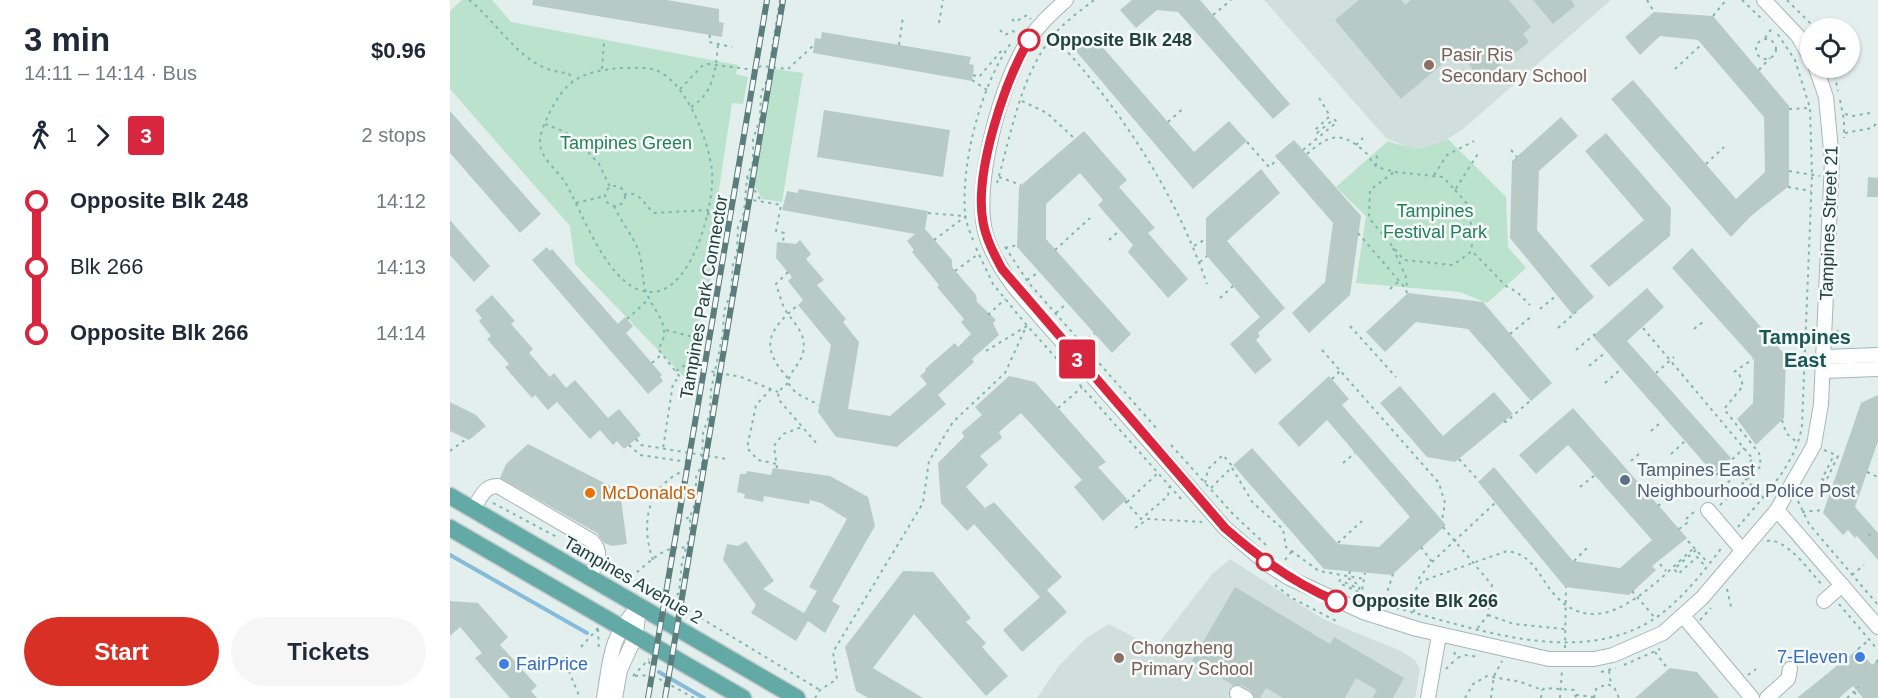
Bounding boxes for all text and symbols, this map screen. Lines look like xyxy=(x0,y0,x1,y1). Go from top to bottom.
map controls xyxy=(1800,18,1860,78)
button: locate xyxy=(1800,18,1860,78)
text: 3 min xyxy=(24,21,110,58)
marker: Opposite Blk 248 xyxy=(1018,29,1040,51)
place label: Opposite Blk 248 xyxy=(1046,30,1192,50)
text: $0.96 xyxy=(371,38,426,63)
place label: Pasir Ris Secondary School xyxy=(1441,45,1587,86)
marker: Pasir Ris Secondary School xyxy=(1422,58,1436,72)
text: 14:11 – 14:14 · Bus xyxy=(24,62,197,84)
icon: walk xyxy=(24,119,57,152)
icon: forward xyxy=(86,119,119,152)
text: 1 xyxy=(66,124,77,146)
text: 3 xyxy=(140,124,152,147)
text: 2 stops xyxy=(362,124,426,146)
park label: Tampines Green xyxy=(560,133,692,153)
street label: Tampines Street 21 xyxy=(1816,145,1842,301)
text: Opposite Blk 248 xyxy=(70,188,249,213)
text: 14:12 xyxy=(376,190,426,212)
street label: Tampines Park Connector xyxy=(676,193,732,401)
park label: Tampines Festival Park xyxy=(1383,201,1488,242)
text: Blk 266 xyxy=(70,254,143,279)
text: 14:13 xyxy=(376,256,426,278)
text: Opposite Blk 266 xyxy=(70,320,249,345)
text: 14:14 xyxy=(376,322,426,344)
district label: Tampines East xyxy=(1759,326,1851,371)
line badge: 3 xyxy=(1058,340,1096,378)
text: 3 xyxy=(1071,348,1083,371)
place label: Tampines East Neighbourhood Police Post xyxy=(1637,460,1855,501)
marker: Tampines East Neighbourhood Police Post xyxy=(1618,473,1632,487)
place label: McDonald's xyxy=(602,483,695,503)
marker: McDonald's xyxy=(583,486,597,500)
street label: Tampines Avenue 2 xyxy=(560,532,706,628)
unlabelled marker xyxy=(1256,553,1274,571)
marker: Opposite Blk 266 xyxy=(1325,590,1347,612)
place label: Opposite Blk 266 xyxy=(1352,591,1498,611)
button: Start xyxy=(24,617,219,686)
button: Tickets xyxy=(231,617,426,686)
place label: Chongzheng Primary School xyxy=(1131,638,1253,679)
place label: 7-Eleven xyxy=(1777,647,1848,667)
marker: 7-Eleven xyxy=(1853,650,1867,664)
marker: Chongzheng Primary School xyxy=(1112,651,1126,665)
place label: FairPrice xyxy=(516,654,588,674)
marker: FairPrice xyxy=(497,657,511,671)

